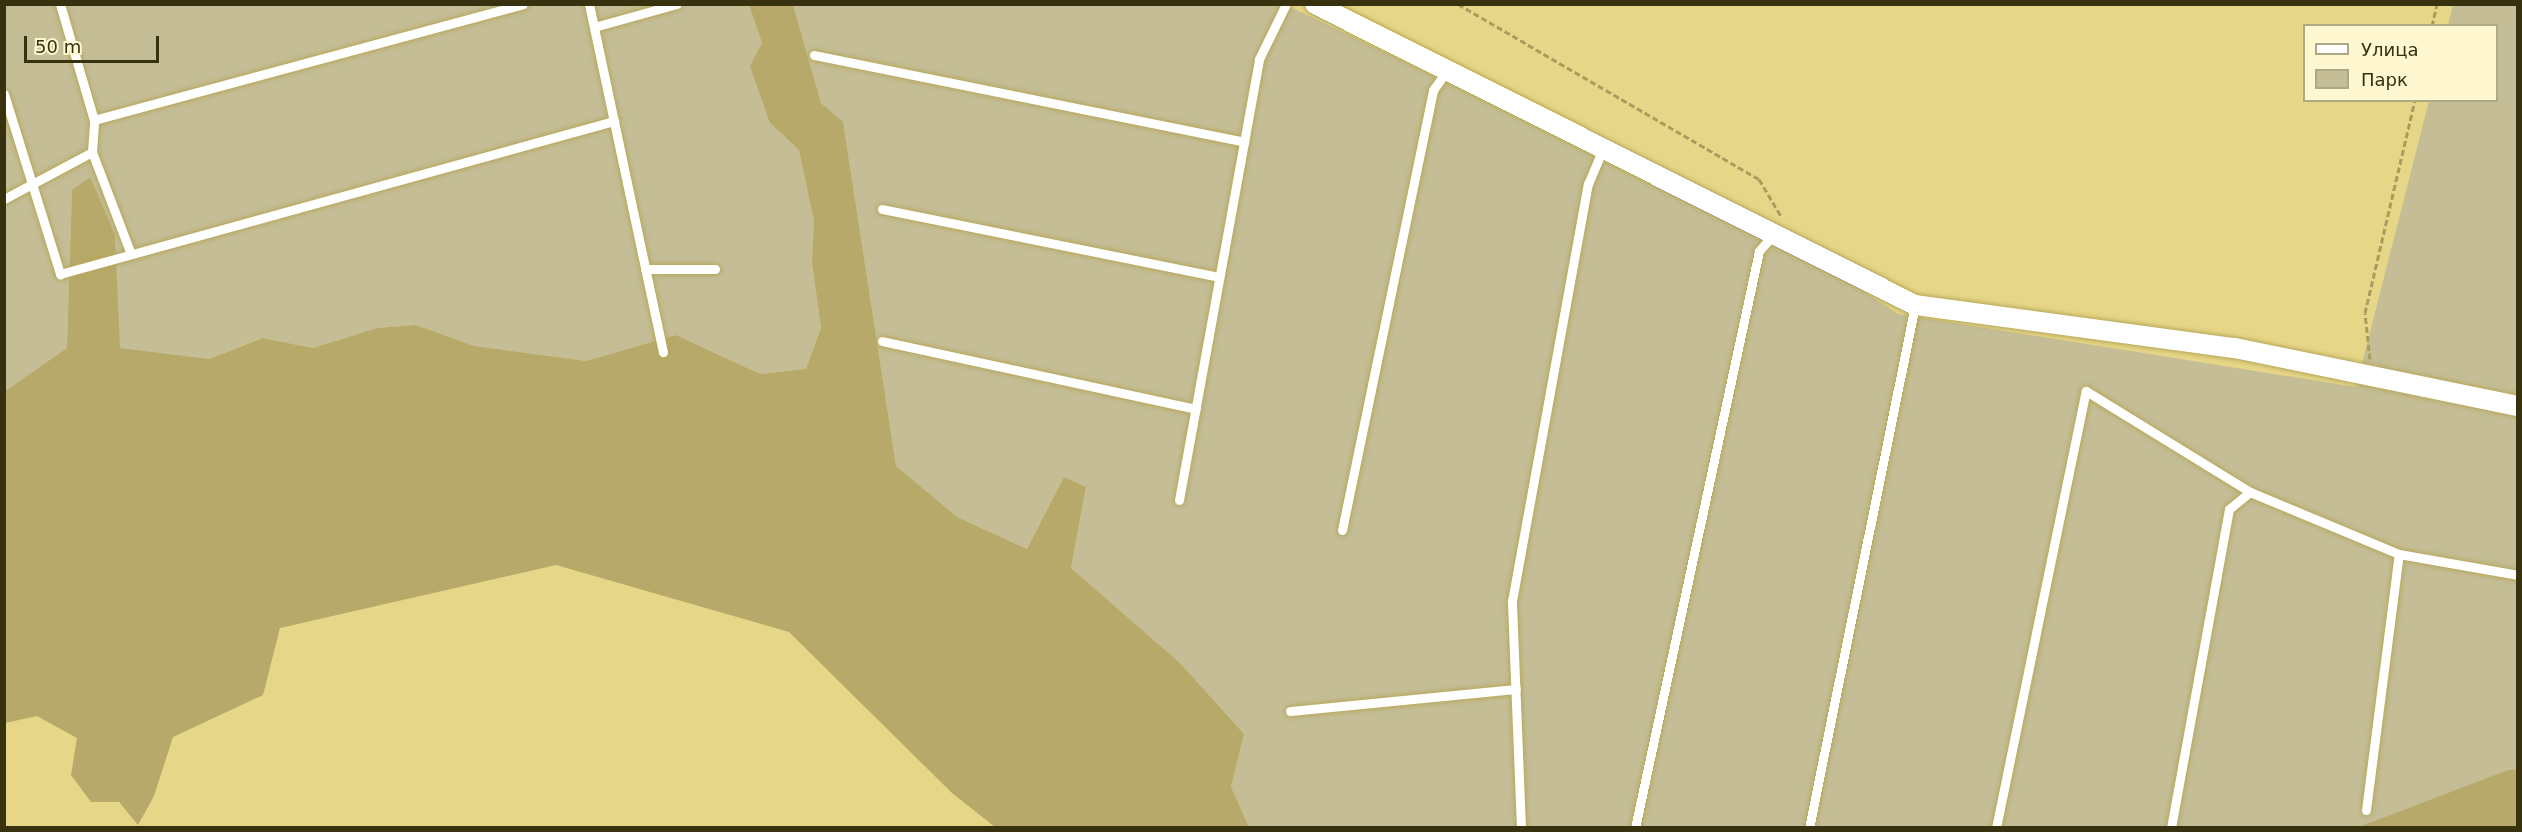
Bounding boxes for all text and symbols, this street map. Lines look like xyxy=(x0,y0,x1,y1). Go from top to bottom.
scale bar xyxy=(27,24,162,62)
legend xyxy=(2303,24,2498,102)
text: 50 m xyxy=(35,36,81,57)
text: Улица xyxy=(2361,39,2418,60)
text: Парк xyxy=(2361,69,2408,90)

